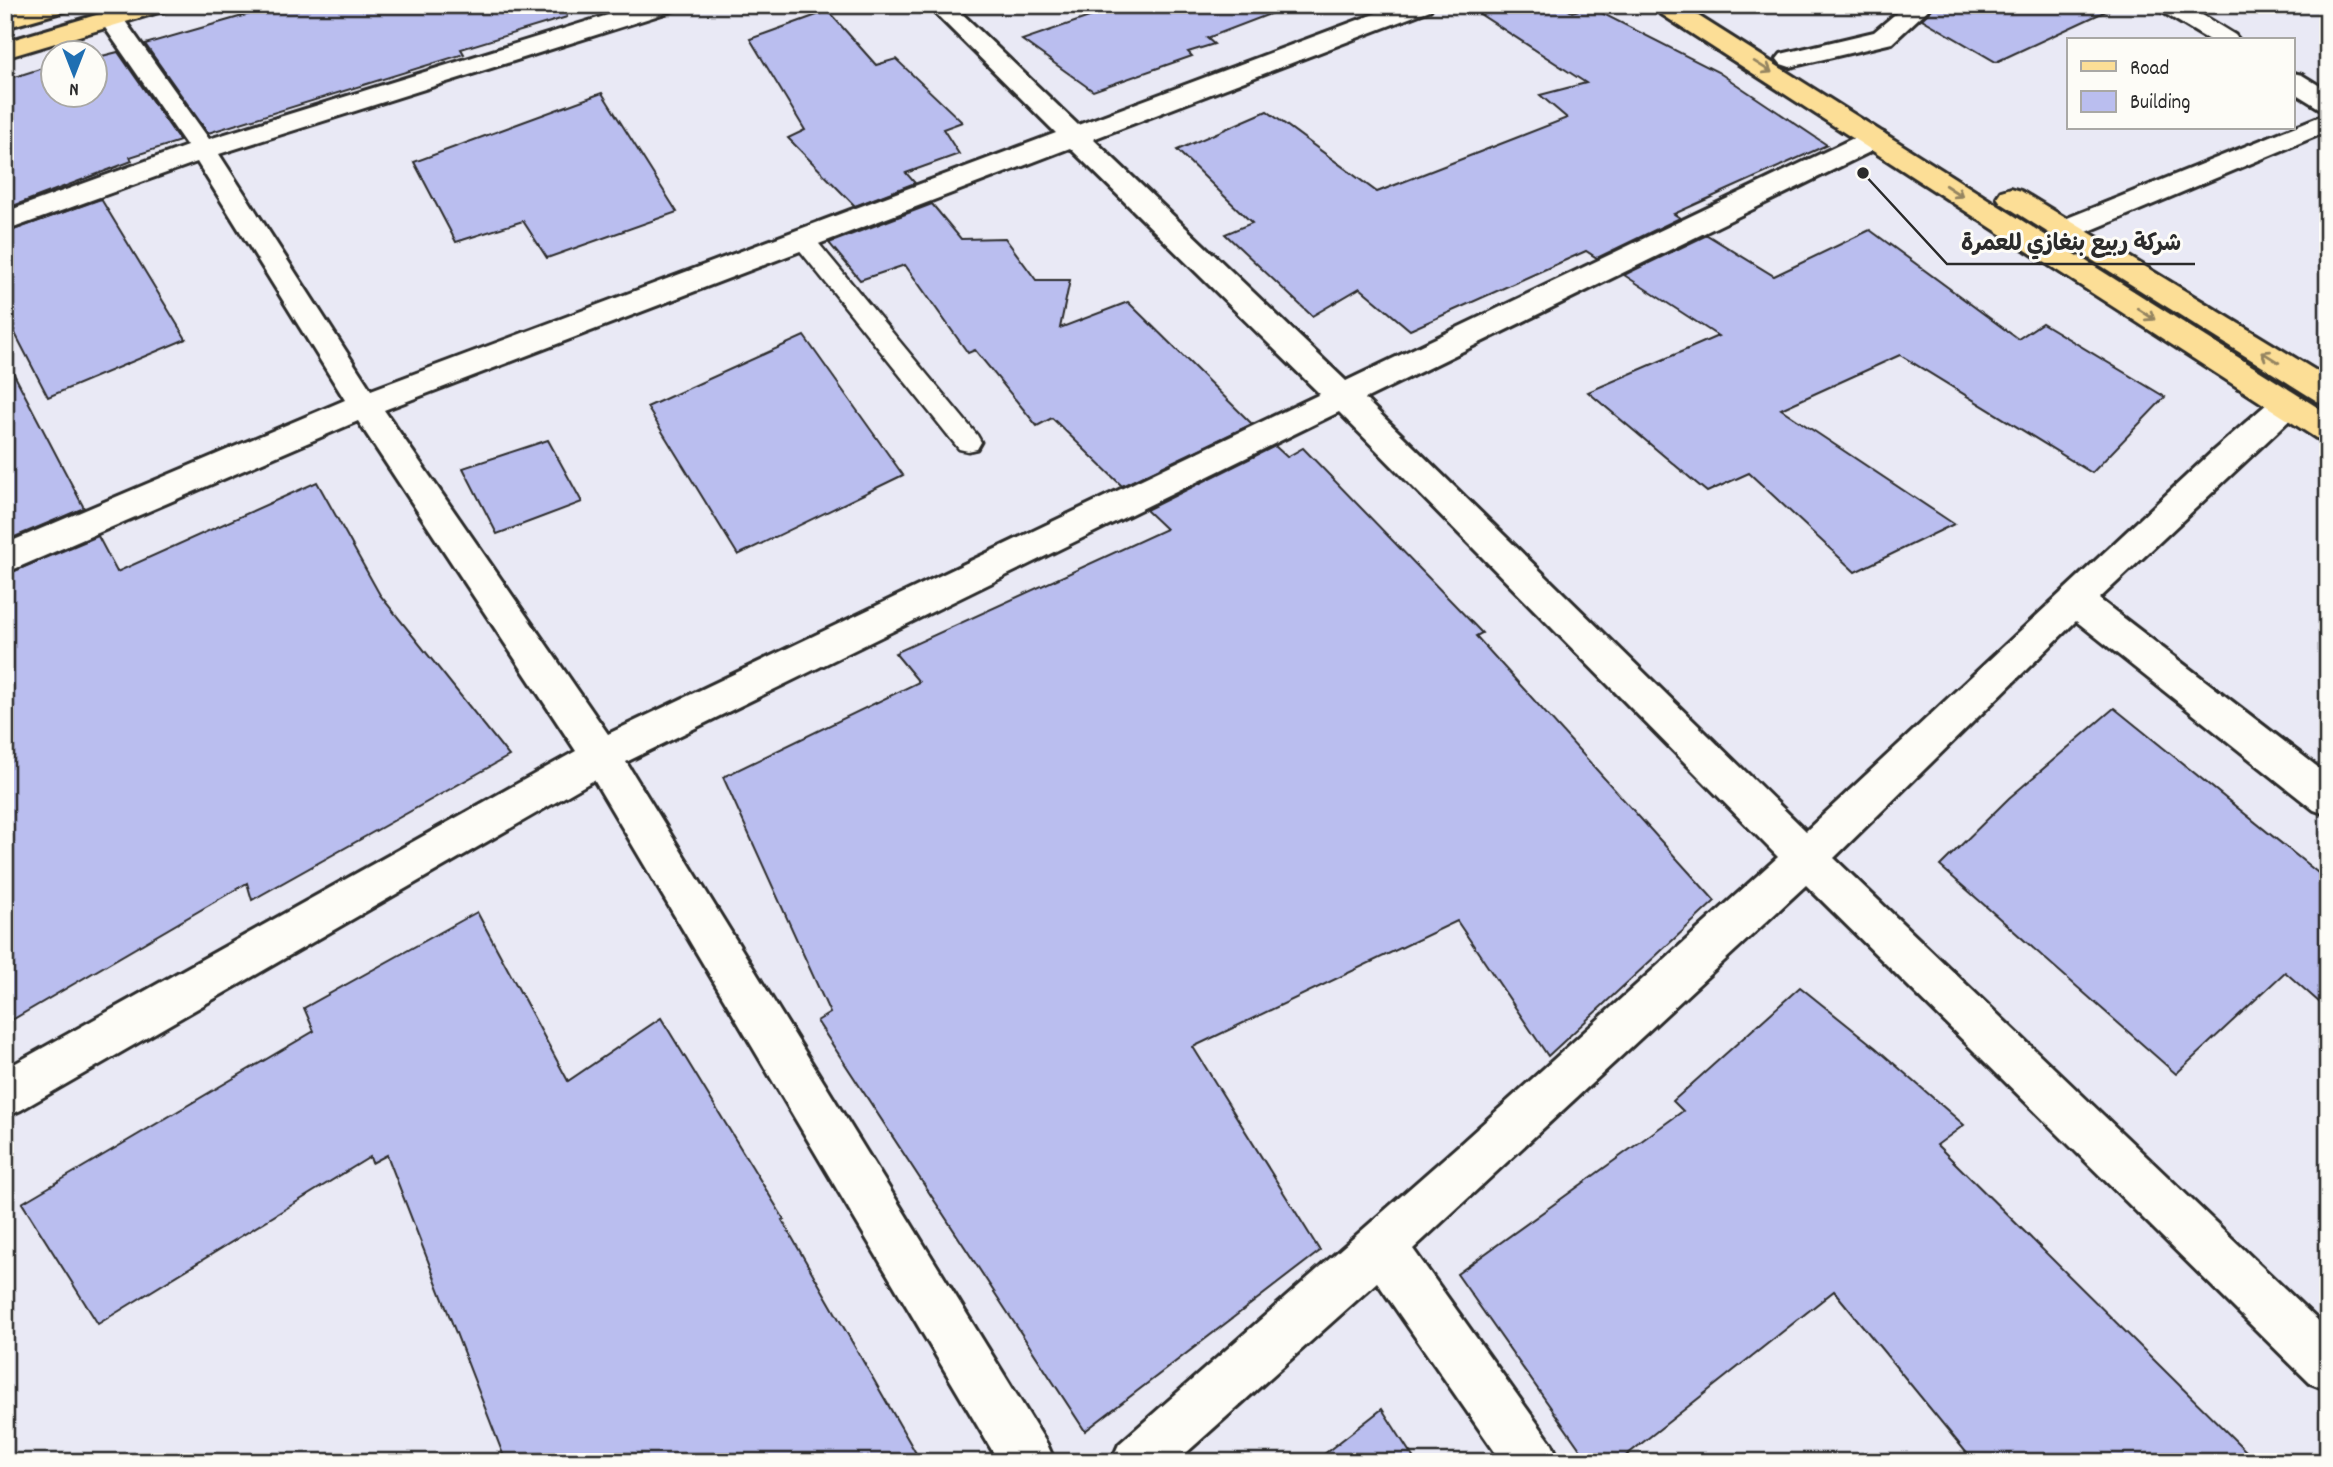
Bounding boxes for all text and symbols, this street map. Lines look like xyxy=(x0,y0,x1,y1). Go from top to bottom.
north arrow xyxy=(38,38,108,108)
legend xyxy=(2067,38,2294,130)
text: Road xyxy=(2130,55,2169,85)
one-way arrow xyxy=(1753,61,1773,75)
text: N xyxy=(69,74,79,101)
text: Building xyxy=(2130,89,2190,119)
one-way arrow xyxy=(1944,184,1964,198)
callout: شركة ربيع بنغازي للعمرة xyxy=(1947,220,2195,264)
text: شركة ربيع بنغازي للعمرة xyxy=(1961,229,2181,262)
one-way arrow xyxy=(2136,306,2155,321)
one-way arrow xyxy=(2260,349,2280,363)

